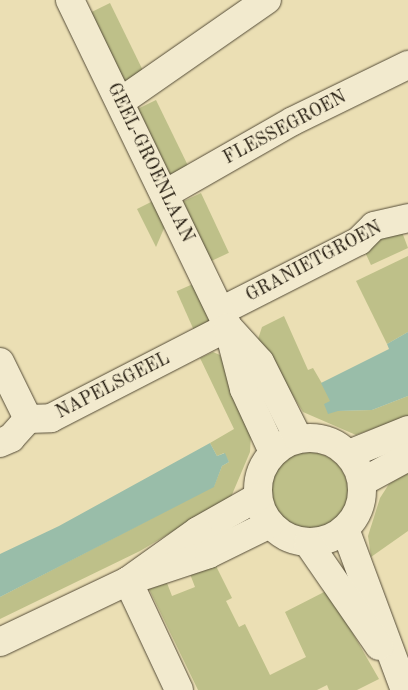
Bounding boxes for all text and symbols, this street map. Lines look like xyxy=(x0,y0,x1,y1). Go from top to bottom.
street label: GEEL-GROENLAAN xyxy=(102,80,198,246)
street label: FLESSEGROEN xyxy=(220,87,350,169)
street label: GRANIETGROEN xyxy=(242,217,386,307)
street label: NAPELSGEEL xyxy=(53,348,173,424)

